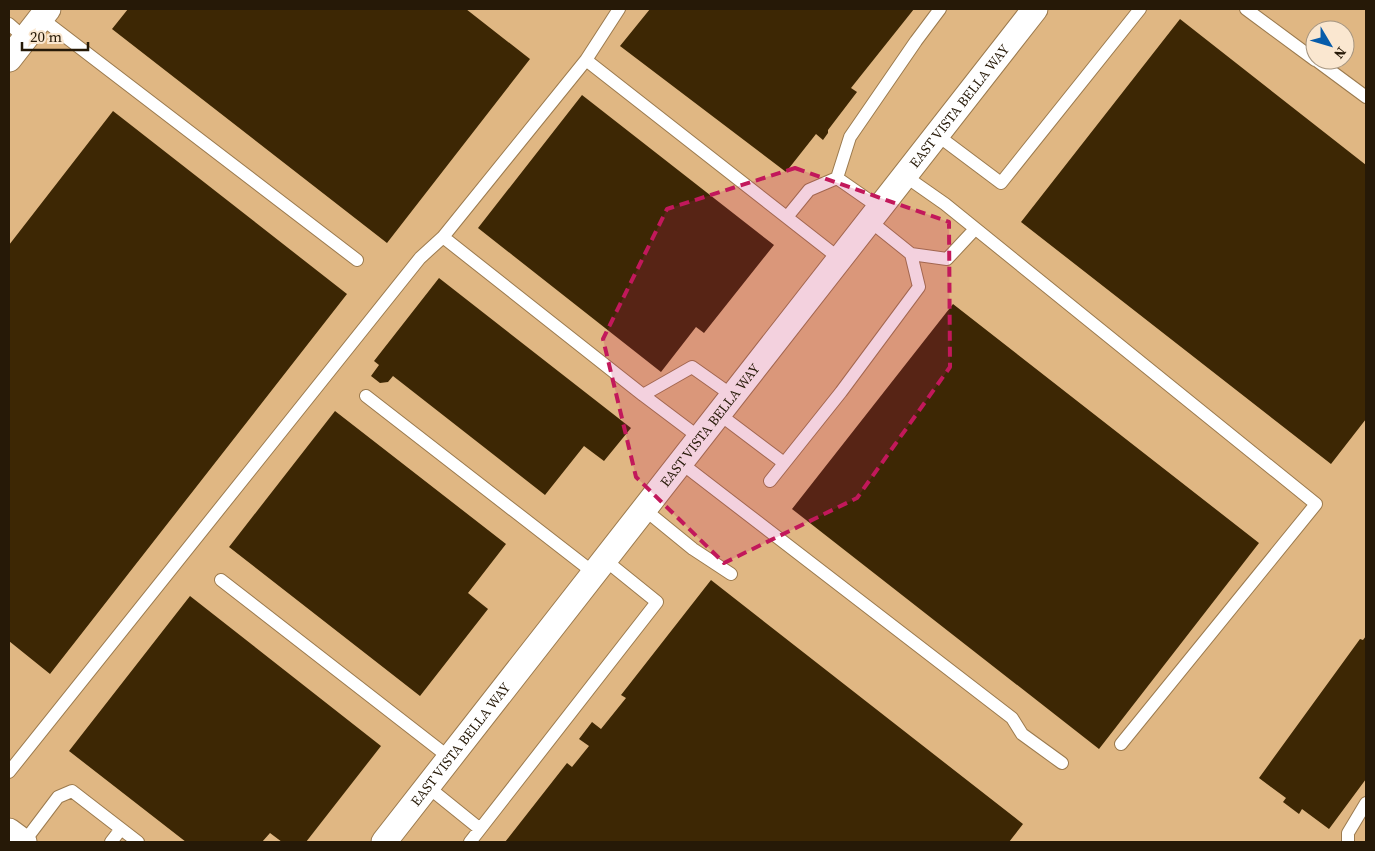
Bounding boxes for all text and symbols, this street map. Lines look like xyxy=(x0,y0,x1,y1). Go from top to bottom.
scale bar xyxy=(22,20,89,52)
north arrow xyxy=(1305,20,1355,70)
text: 20 m xyxy=(30,26,62,47)
street label: EAST VISTA BELLA WAY xyxy=(904,40,1014,172)
text: N xyxy=(1329,43,1351,63)
street label: EAST VISTA BELLA WAY xyxy=(655,359,764,491)
street label: EAST VISTA BELLA WAY xyxy=(406,678,515,810)

